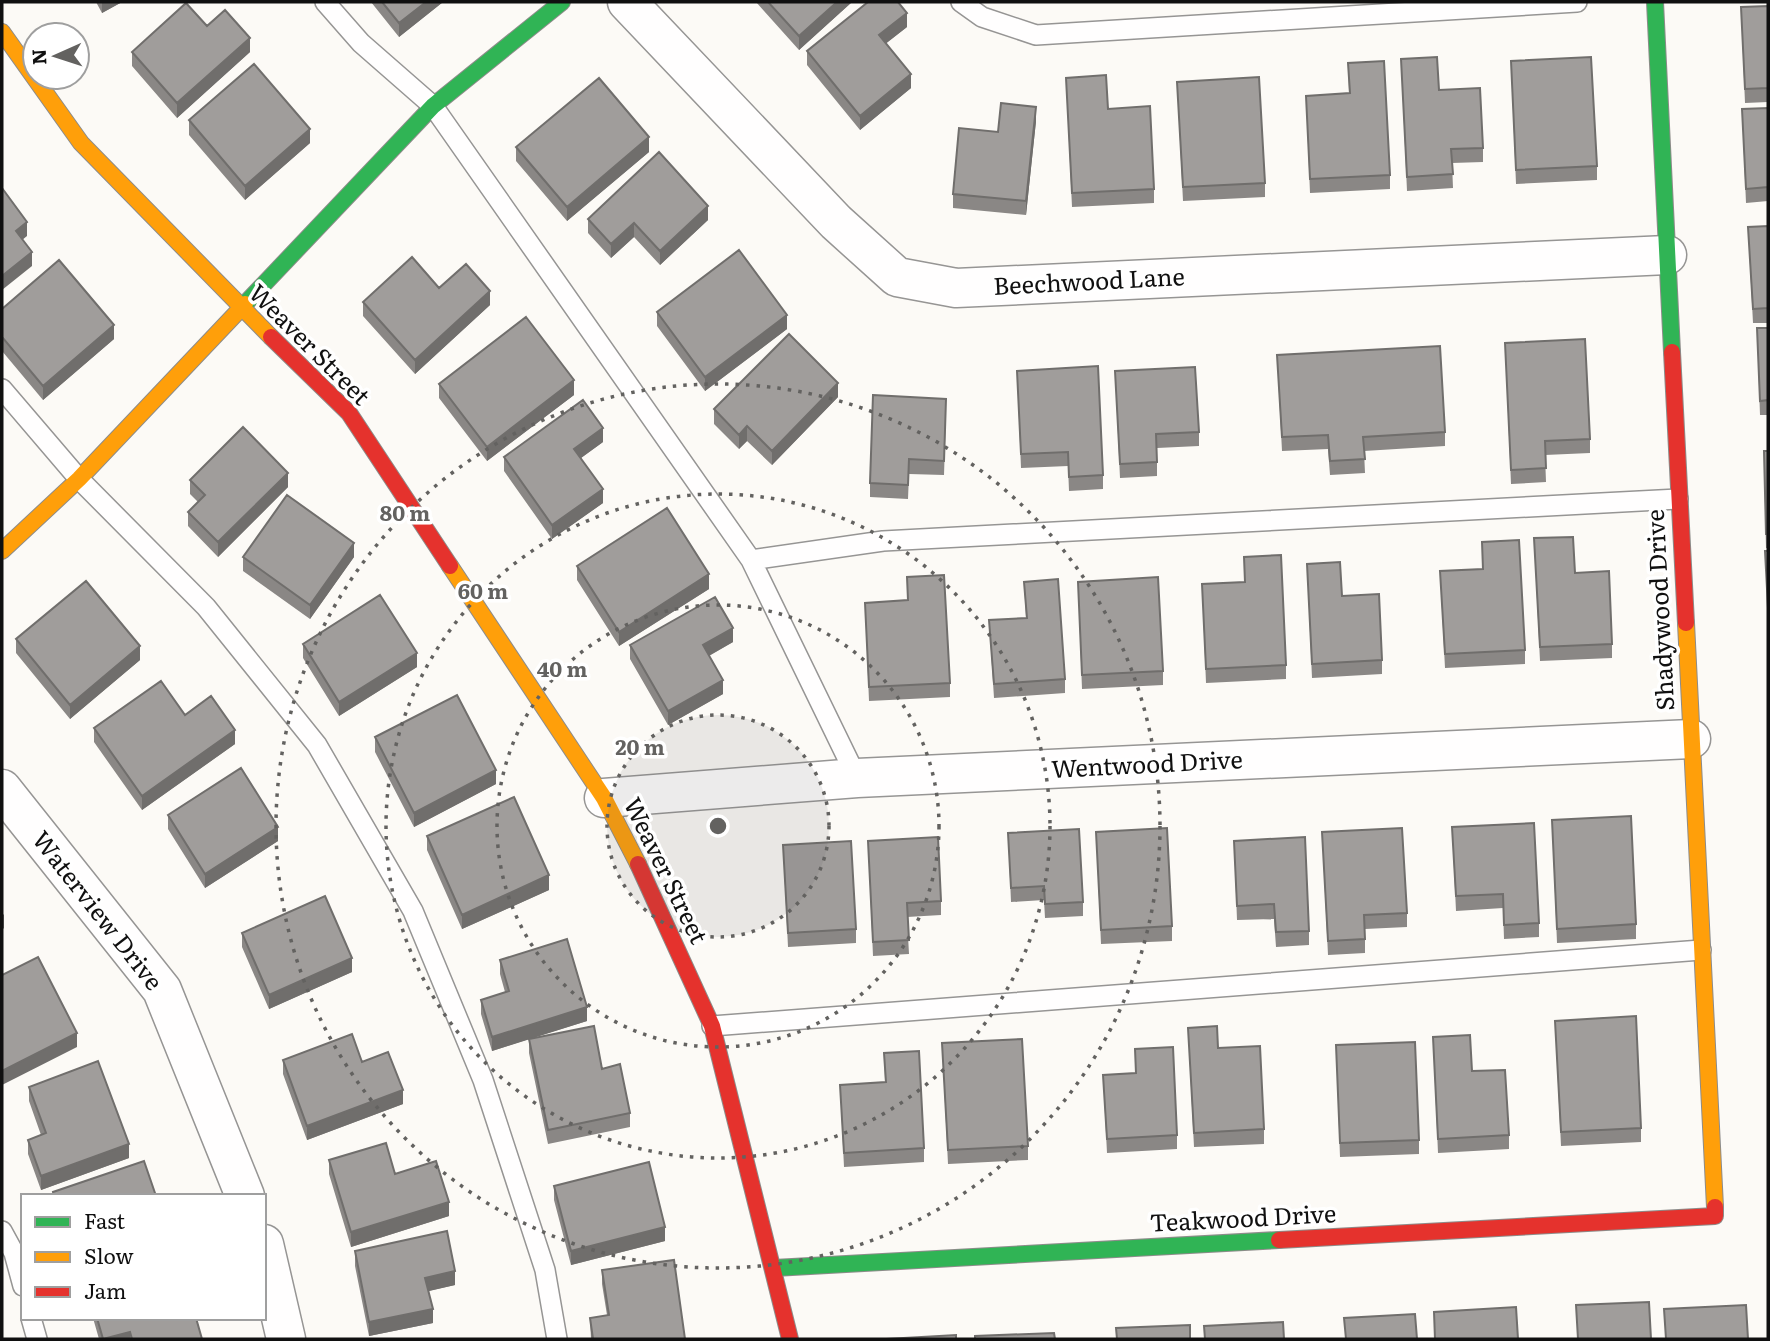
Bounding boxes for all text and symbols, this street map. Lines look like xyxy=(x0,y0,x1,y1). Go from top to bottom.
north arrow xyxy=(21,21,91,91)
text: N xyxy=(24,48,52,66)
street label: Beechwood Lane xyxy=(992,257,1185,302)
street label: Weaver Street xyxy=(242,275,380,412)
text: 80 m xyxy=(380,496,430,527)
street label: Shadywood Drive xyxy=(1636,509,1681,712)
text: 60 m xyxy=(458,574,508,605)
text: 40 m xyxy=(537,652,587,683)
text: 20 m xyxy=(615,730,665,761)
street label: Wentwood Drive xyxy=(1050,740,1243,785)
street label: Weaver Street xyxy=(617,791,718,949)
centre of rings xyxy=(706,814,730,838)
street label: Waterview Drive xyxy=(25,822,173,997)
legend xyxy=(21,1194,266,1320)
street label: Teakwood Drive xyxy=(1149,1194,1337,1239)
text: Fast xyxy=(84,1204,125,1235)
text: Slow xyxy=(84,1239,134,1270)
text: Jam xyxy=(84,1274,126,1305)

